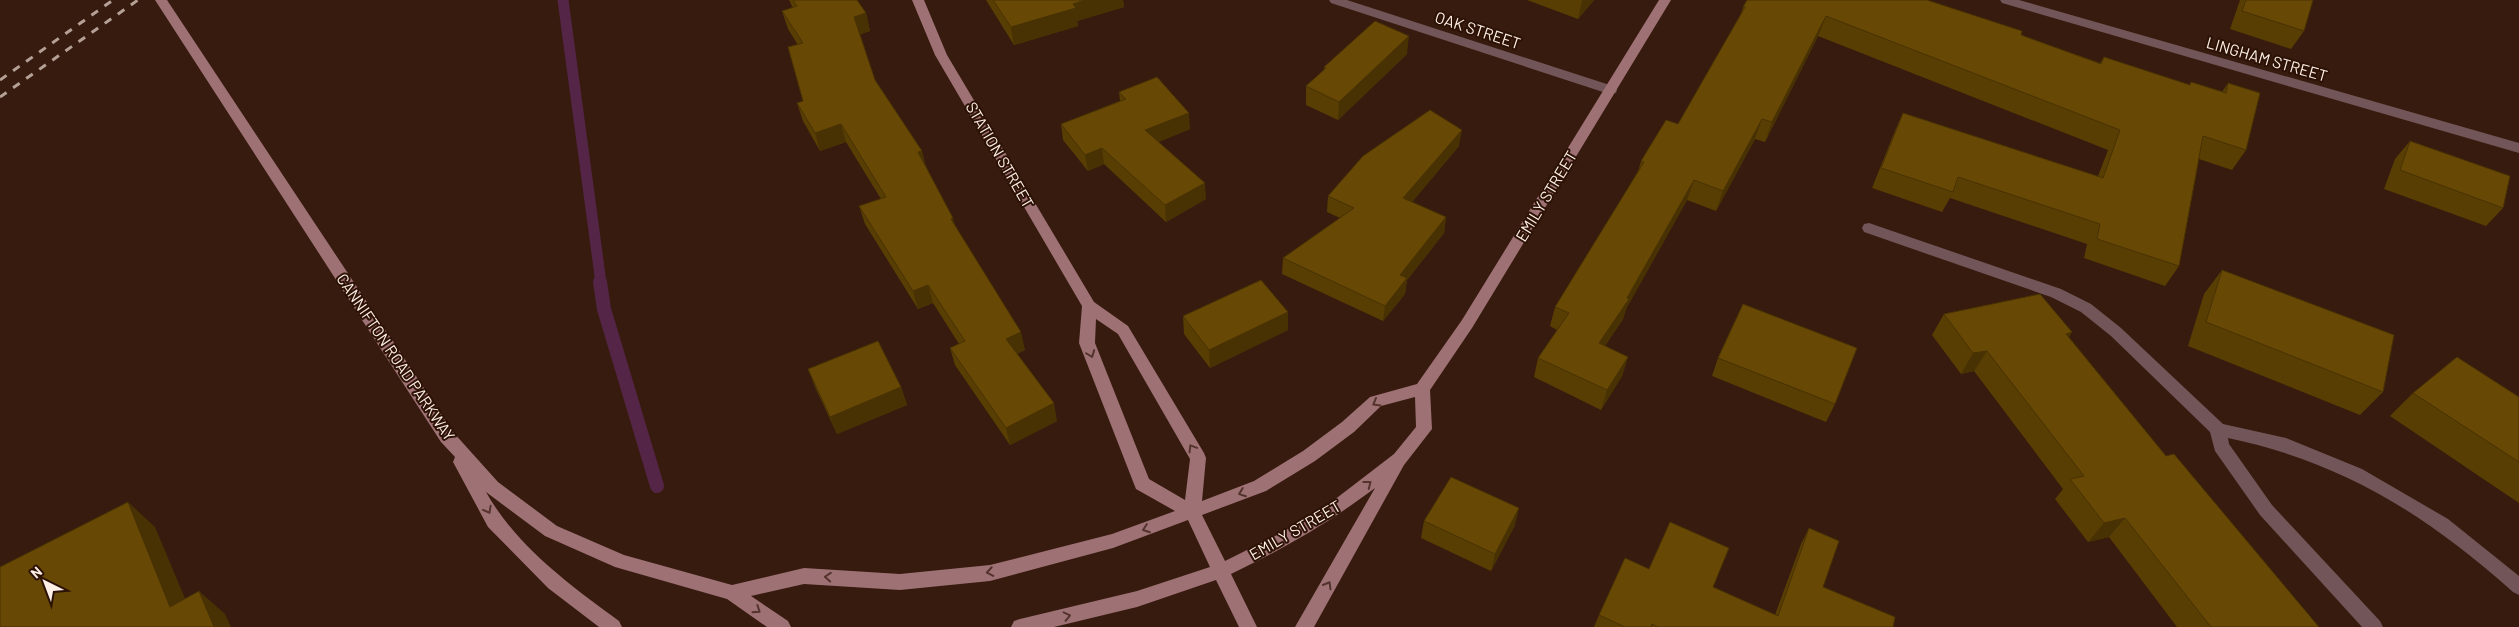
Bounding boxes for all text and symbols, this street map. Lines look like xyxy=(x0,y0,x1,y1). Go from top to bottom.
street label: OAK STREET xyxy=(1433,7,1523,52)
street label: LINGHAM STREET xyxy=(2204,32,2330,85)
street label: STATION STREET xyxy=(962,98,1039,211)
street label: EMILY STREET xyxy=(1511,147,1580,245)
street label: CANNIFTON ROAD PARKWAY xyxy=(333,270,460,444)
one-way arrow xyxy=(1085,349,1095,358)
one-way arrow xyxy=(1372,397,1381,407)
one-way arrow xyxy=(1188,444,1198,453)
one-way arrow xyxy=(1362,481,1371,489)
one-way arrow xyxy=(1238,486,1247,497)
street label: EMILY STREET xyxy=(1246,496,1344,563)
one-way arrow xyxy=(482,505,492,514)
one-way arrow xyxy=(1142,523,1151,533)
north arrow xyxy=(20,557,70,607)
text: N xyxy=(27,563,45,581)
one-way arrow xyxy=(985,567,994,577)
one-way arrow xyxy=(824,572,832,583)
one-way arrow xyxy=(1322,581,1332,590)
one-way arrow xyxy=(751,604,761,613)
one-way arrow xyxy=(1063,611,1072,622)

